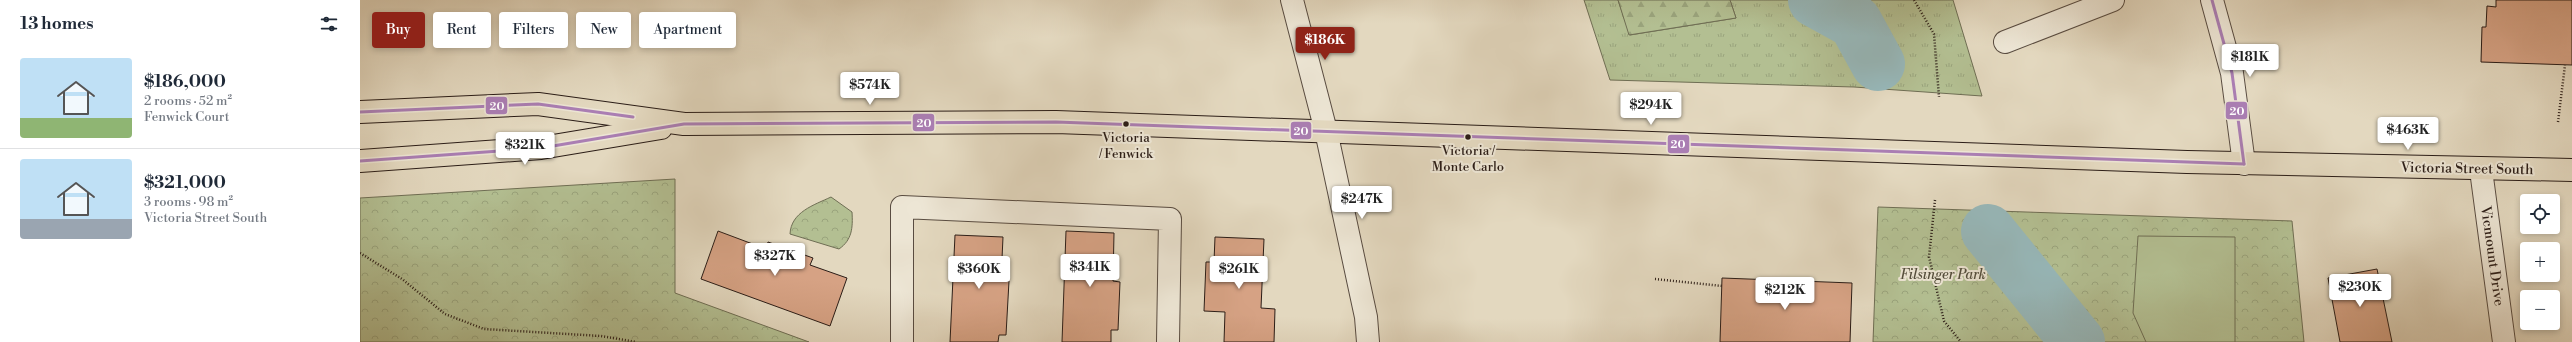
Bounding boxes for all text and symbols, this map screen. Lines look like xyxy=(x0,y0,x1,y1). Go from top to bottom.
chip: Buy xyxy=(372,12,425,48)
chip: Rent xyxy=(433,12,491,48)
chip: Filters xyxy=(499,12,568,48)
chip: New xyxy=(576,12,631,48)
chip: Apartment xyxy=(639,12,736,48)
text: 13 homes xyxy=(20,13,94,35)
icon: filters xyxy=(318,13,340,35)
pin: $186K xyxy=(1297,27,1353,61)
text: $186K xyxy=(1305,32,1345,48)
pin: $181K xyxy=(2222,44,2278,78)
text: $181K xyxy=(2231,49,2269,65)
text: $186,000 xyxy=(144,71,226,93)
pin: $574K xyxy=(842,72,898,106)
icon: home xyxy=(52,74,100,122)
text: $574K xyxy=(849,77,891,93)
pin: $294K xyxy=(1623,92,1679,126)
text: 2 rooms · 52 m² xyxy=(144,93,232,109)
line badge: 20 xyxy=(485,96,508,115)
text: $294K xyxy=(1629,97,1673,113)
text: 20 xyxy=(490,100,504,114)
line badge: 20 xyxy=(2225,101,2248,120)
text: 20 xyxy=(2230,105,2244,119)
text: Fenwick Court xyxy=(144,109,229,125)
line badge: 20 xyxy=(912,113,935,132)
text: 20 xyxy=(917,117,931,131)
pin: $463K xyxy=(2380,117,2436,151)
marker: Victoria / Fenwick xyxy=(1121,119,1131,129)
line badge: 20 xyxy=(1290,121,1312,140)
text: $463K xyxy=(2387,122,2430,138)
text: 20 xyxy=(1294,125,1308,139)
place label: Victoria / Fenwick xyxy=(1098,130,1154,162)
pin: $321K xyxy=(497,132,553,166)
marker: Victoria / Monte Carlo xyxy=(1463,132,1473,142)
line badge: 20 xyxy=(1667,134,1690,154)
text: $321K xyxy=(505,137,545,153)
text: 20 xyxy=(1671,138,1685,152)
place label: Victoria / Monte Carlo xyxy=(1432,143,1504,175)
street label: Victoria Street South xyxy=(2399,159,2534,179)
text: $321,000 xyxy=(144,172,226,194)
icon: home xyxy=(52,175,100,223)
pin: $247K xyxy=(1334,186,1390,220)
text: $247K xyxy=(1341,191,1383,207)
text: 3 rooms · 98 m² xyxy=(144,194,233,210)
map controls xyxy=(2520,194,2560,330)
button: locate xyxy=(2520,194,2560,234)
street label: Vicmount Drive xyxy=(2476,204,2508,307)
text: Victoria Street South xyxy=(144,210,267,226)
button: + xyxy=(2520,242,2560,282)
pin: $327K xyxy=(747,243,803,277)
text: $327K xyxy=(754,248,796,264)
pin: $341K xyxy=(1062,254,1118,288)
pin: $360K xyxy=(951,256,1007,290)
pin: $261K xyxy=(1211,256,1267,290)
text: $341K xyxy=(1069,259,1111,275)
text: $360K xyxy=(957,261,1001,277)
text: $261K xyxy=(1219,261,1259,277)
park label: Filsinger Park xyxy=(1900,266,1986,284)
pin: $230K xyxy=(2332,274,2388,308)
pin: $212K xyxy=(1757,277,1813,311)
text: $230K xyxy=(2338,279,2382,295)
text: $212K xyxy=(1764,282,1806,298)
button: − xyxy=(2520,290,2560,330)

